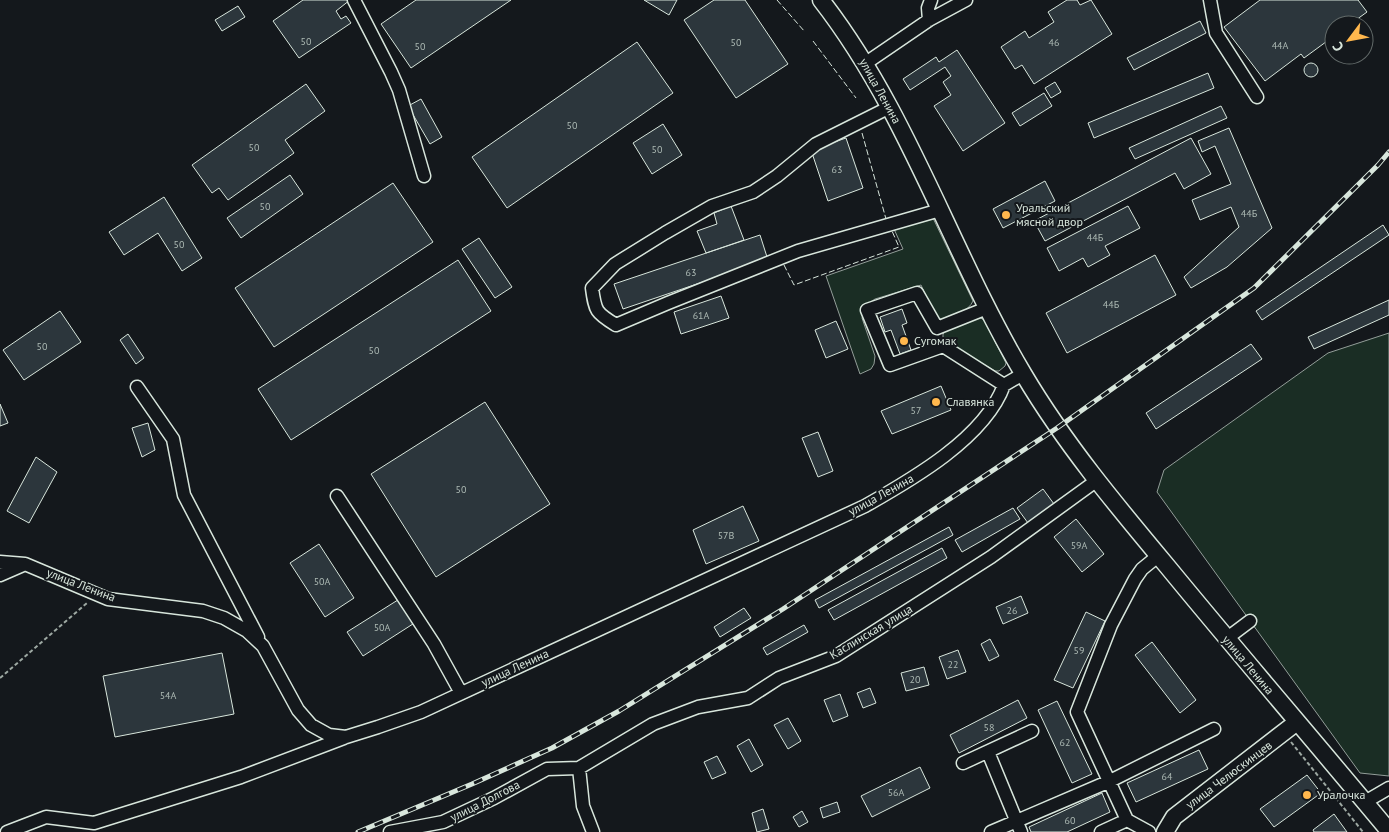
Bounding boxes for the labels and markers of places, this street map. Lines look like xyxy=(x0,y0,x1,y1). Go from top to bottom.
place label: Уральский мясной двор xyxy=(1016,200,1083,229)
marker: Уральский мясной двор xyxy=(1000,209,1012,221)
place label: Сугомак xyxy=(914,333,957,348)
marker: Сугомак xyxy=(898,335,910,347)
place label: Славянка xyxy=(946,394,994,409)
marker: Славянка xyxy=(930,396,942,408)
place label: Уралочка xyxy=(1317,787,1366,802)
marker: Уралочка xyxy=(1301,789,1313,801)

